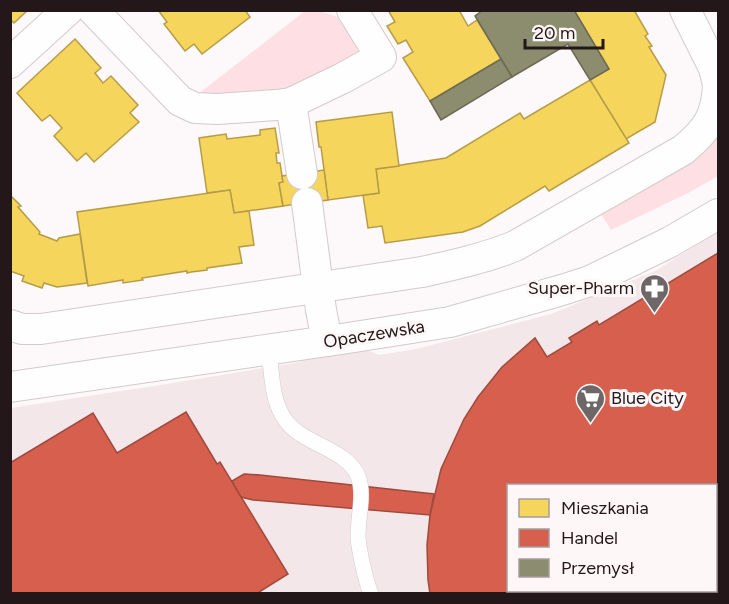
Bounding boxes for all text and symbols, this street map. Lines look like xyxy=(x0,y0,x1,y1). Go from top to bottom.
scale bar xyxy=(525,12,603,50)
text: 20 m xyxy=(534,22,575,44)
pharmacy icon: Super-Pharm xyxy=(639,272,671,314)
place label: Super-Pharm xyxy=(528,277,634,299)
street label: Opaczewska xyxy=(322,315,426,353)
supermarket icon: Blue City xyxy=(574,382,606,424)
place label: Blue City xyxy=(611,387,684,409)
legend xyxy=(507,484,717,592)
text: Mieszkania xyxy=(561,497,649,519)
text: Handel xyxy=(561,527,618,549)
text: Przemysł xyxy=(561,557,634,579)

